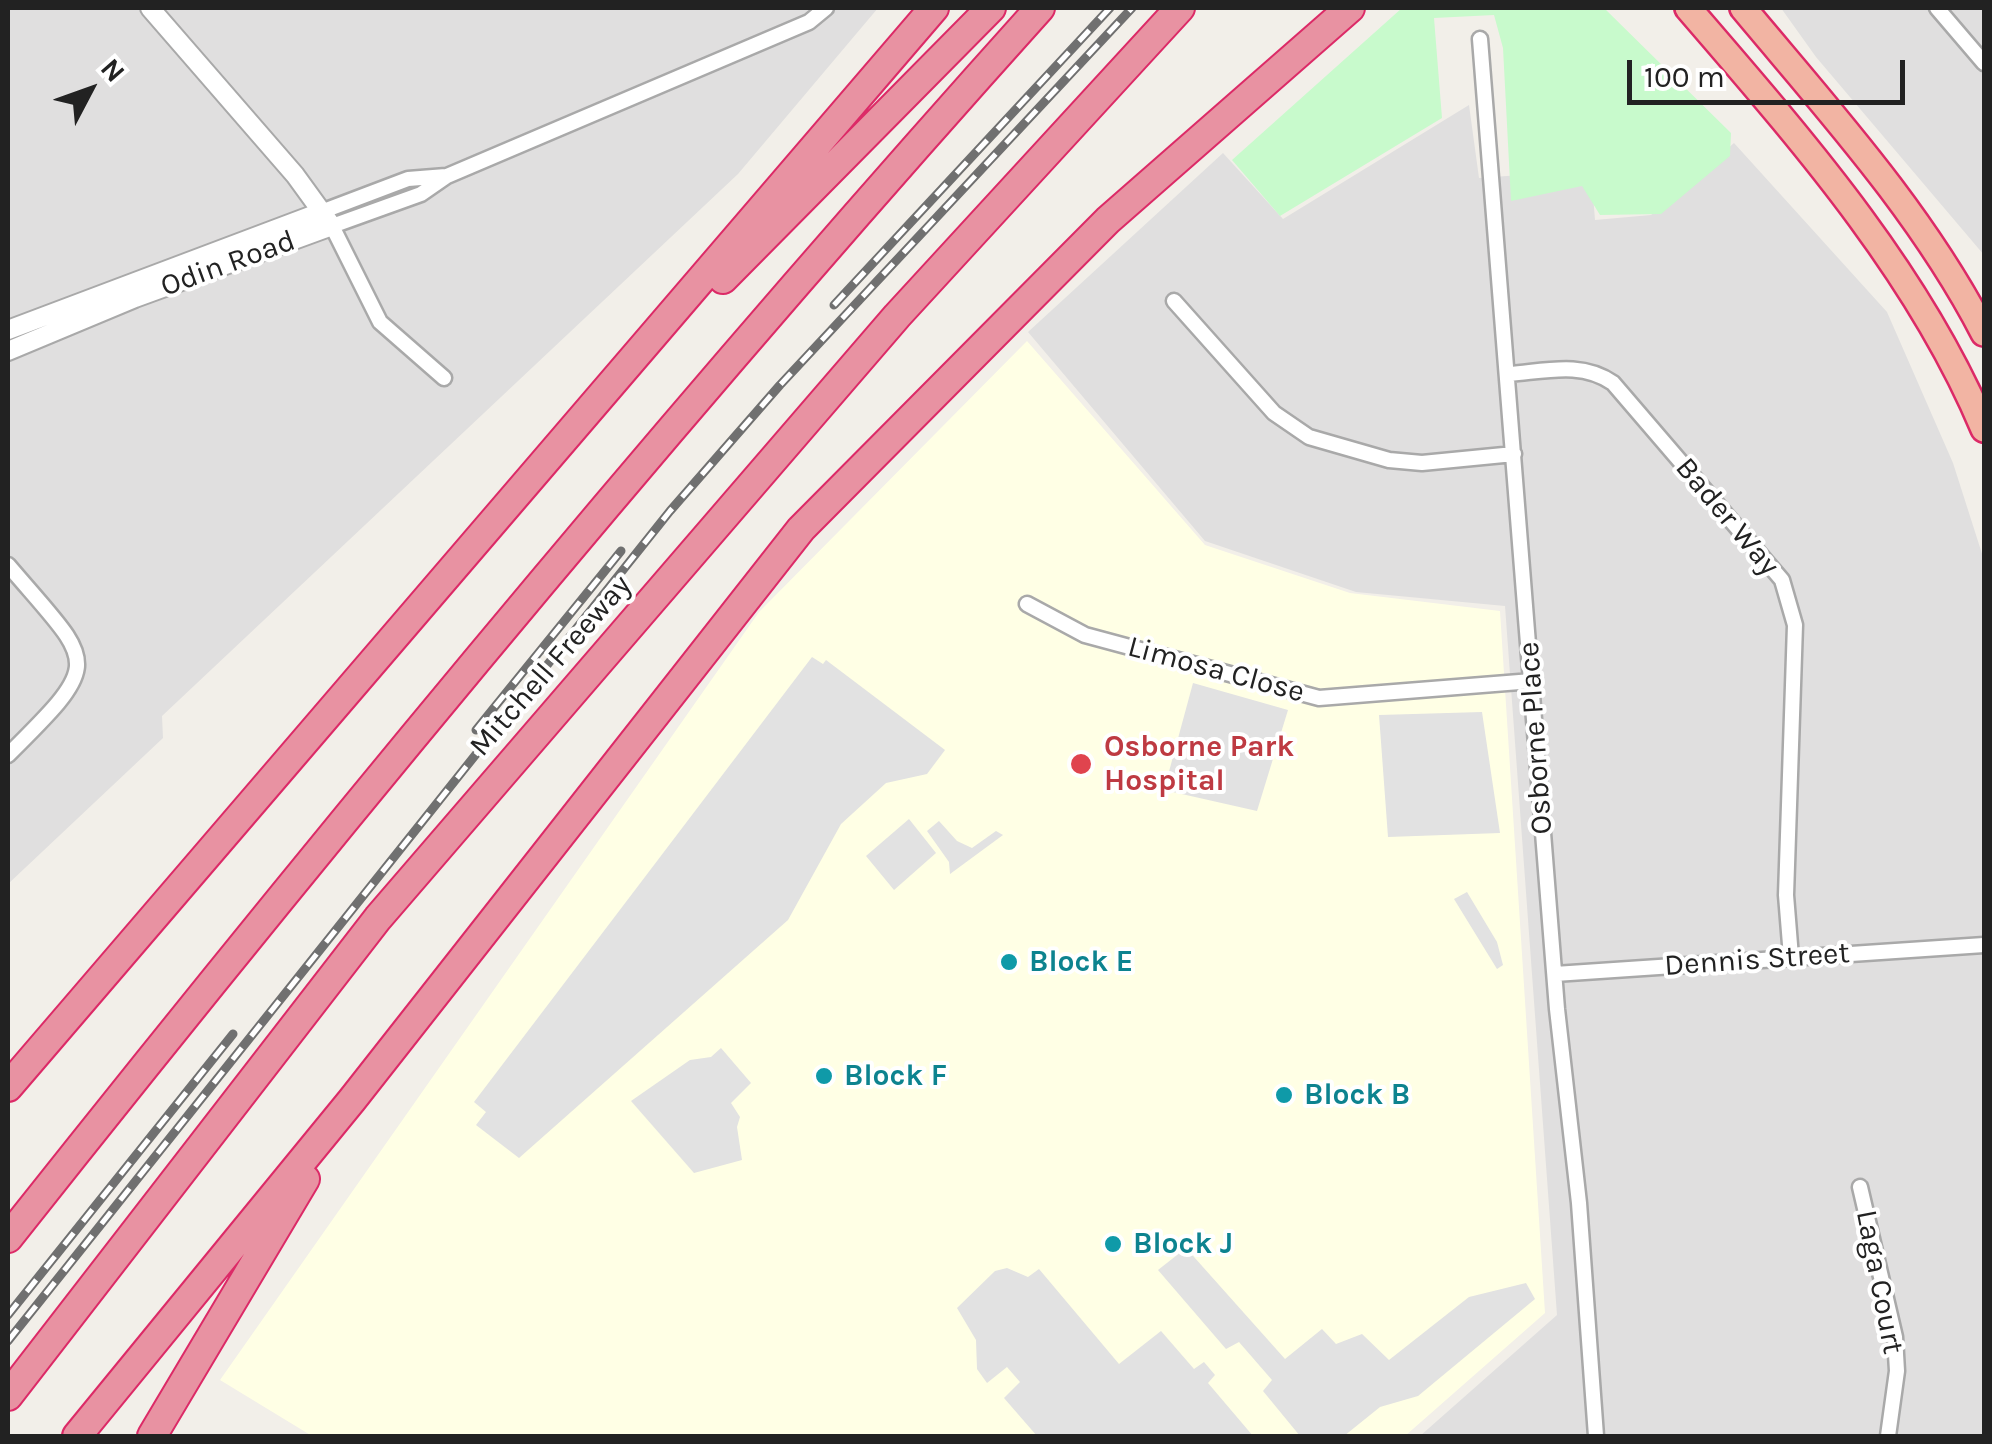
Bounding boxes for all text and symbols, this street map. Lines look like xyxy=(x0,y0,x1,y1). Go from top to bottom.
north arrow xyxy=(40,40,140,140)
scale bar xyxy=(1632,40,1910,102)
text: N xyxy=(94,52,132,88)
text: 100 m xyxy=(1644,59,1725,95)
street label: Odin Road xyxy=(156,223,300,305)
street label: Bader Way xyxy=(1667,451,1787,583)
street label: Mitchell Freeway xyxy=(463,568,639,764)
street label: Limosa Close xyxy=(1124,629,1308,711)
street label: Osborne Place xyxy=(1511,640,1561,836)
place label: Osborne Park Hospital xyxy=(1104,729,1294,800)
marker: Osborne Park Hospital xyxy=(1068,751,1094,777)
street label: Dennis Street xyxy=(1663,936,1851,984)
place label: Block E xyxy=(1029,944,1133,980)
marker: Block E xyxy=(998,951,1020,973)
place label: Block F xyxy=(844,1058,947,1094)
marker: Block F xyxy=(813,1065,835,1087)
place label: Block B xyxy=(1304,1077,1410,1113)
marker: Block B xyxy=(1273,1084,1295,1106)
street label: Laga Court xyxy=(1847,1207,1911,1357)
place label: Block J xyxy=(1133,1226,1233,1262)
marker: Block J xyxy=(1102,1233,1124,1255)

